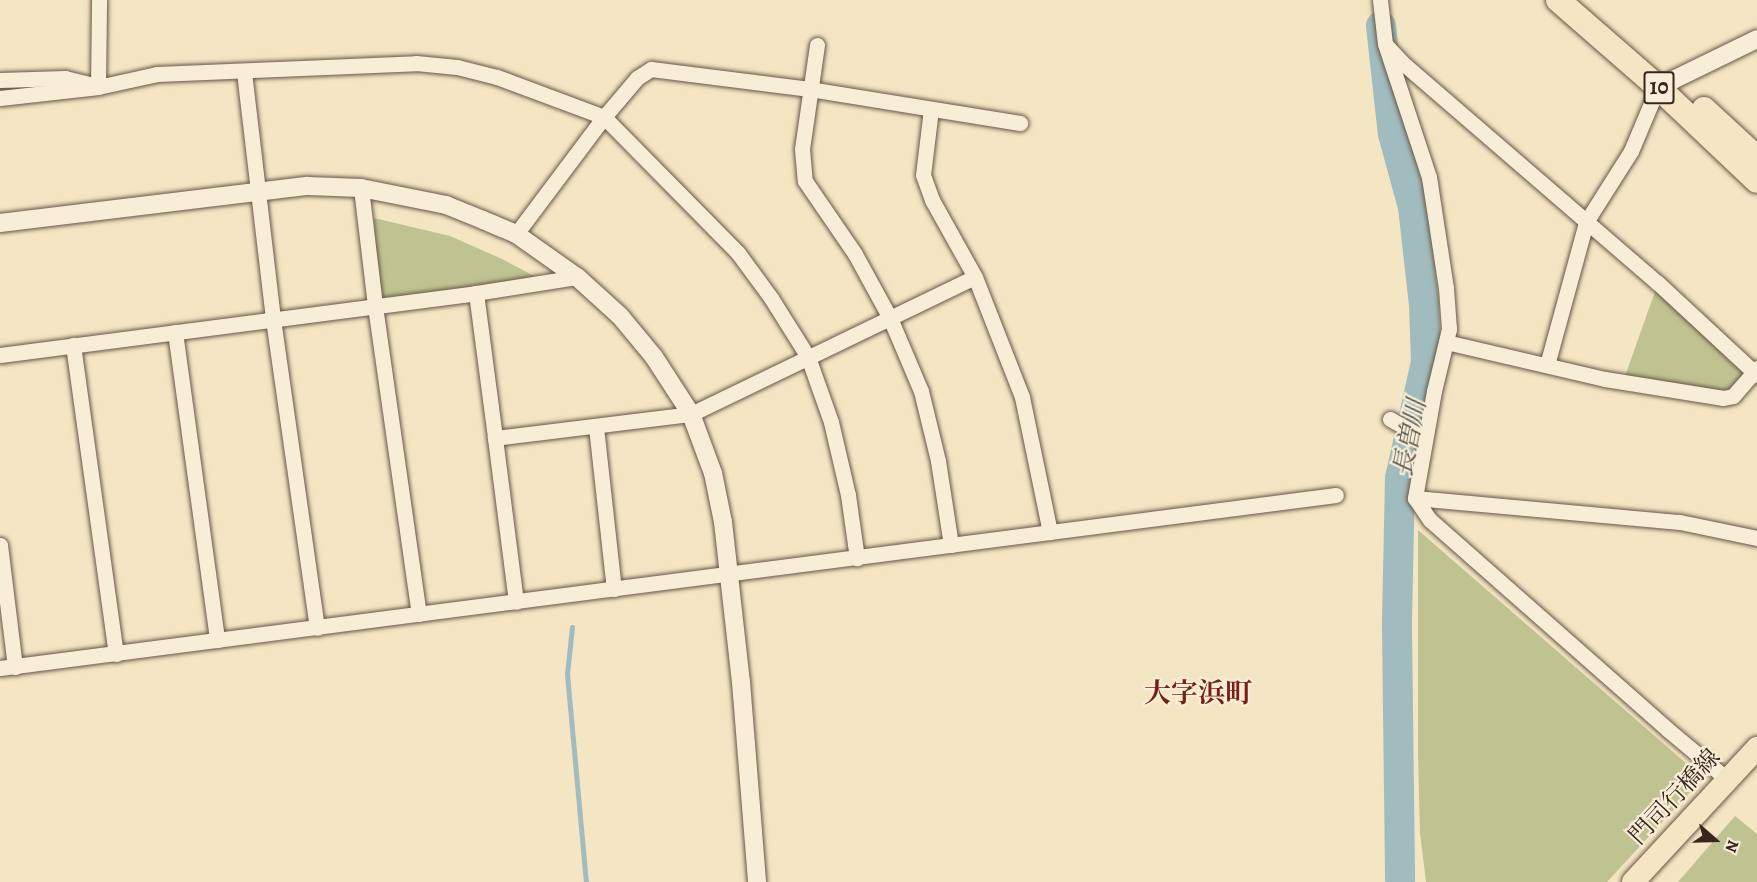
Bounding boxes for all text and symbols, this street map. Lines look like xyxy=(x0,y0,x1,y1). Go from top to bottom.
road number: 10 xyxy=(1642,69,1676,107)
water label: 長曽川 xyxy=(1387,397,1433,479)
district label: 大字浜町 xyxy=(1144,678,1252,710)
street label: 門司行橋線 xyxy=(1624,743,1726,851)
north arrow xyxy=(1685,810,1745,870)
text: N xyxy=(1720,837,1744,855)

